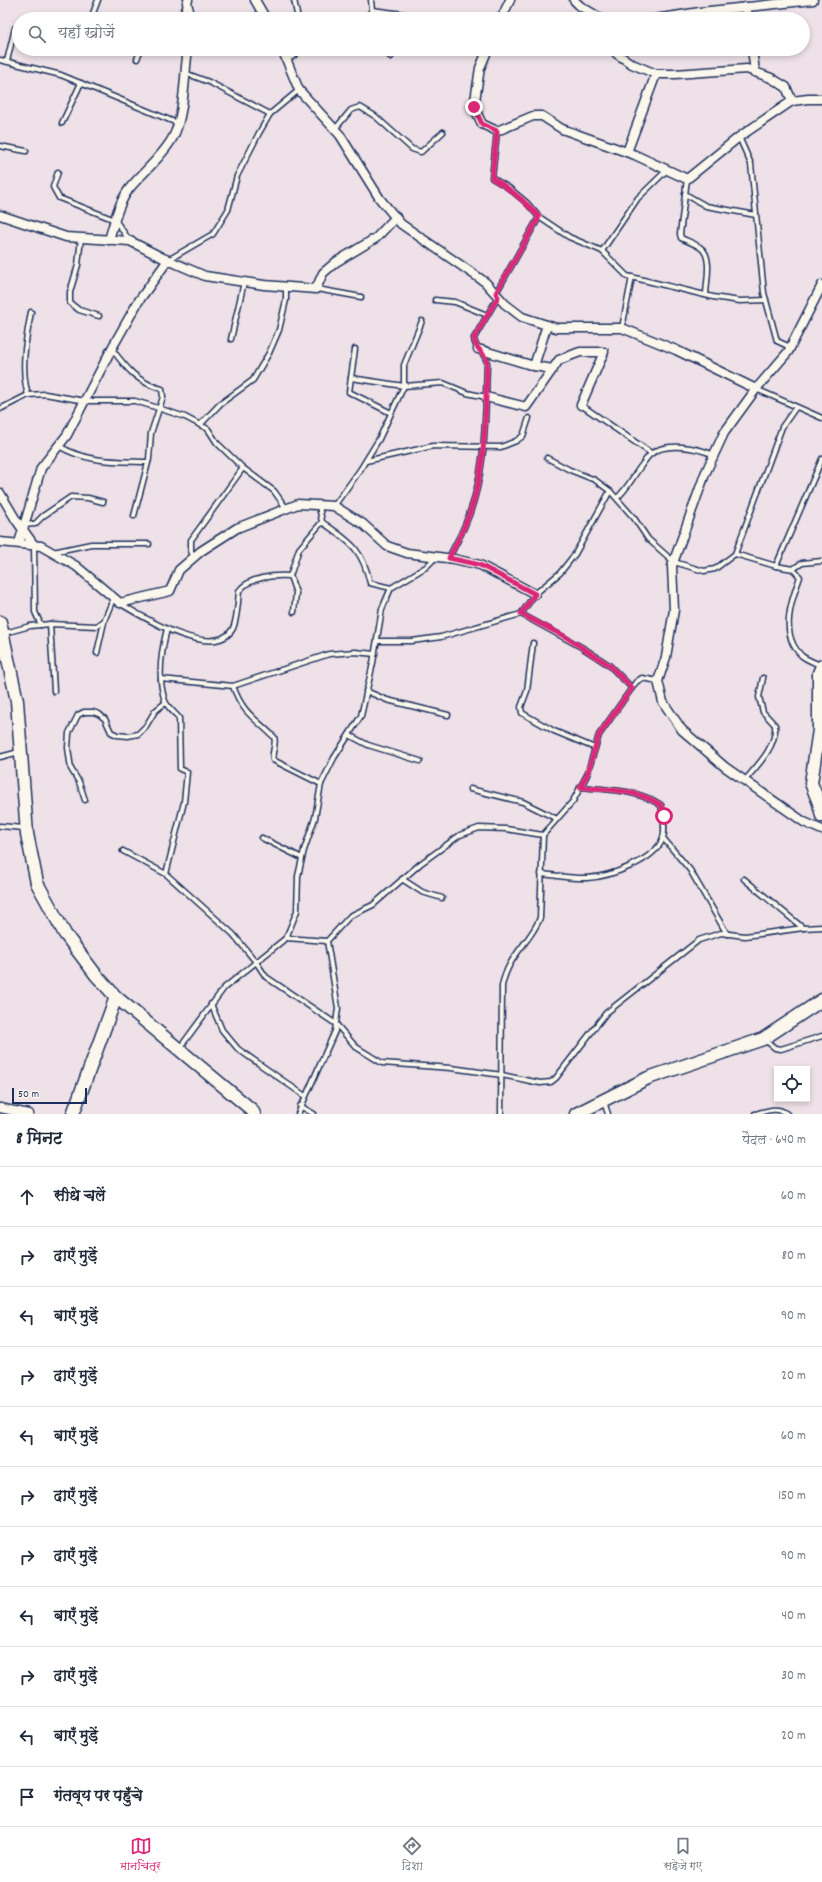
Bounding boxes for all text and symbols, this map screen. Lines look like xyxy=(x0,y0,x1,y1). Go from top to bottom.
search box xyxy=(12,12,810,56)
icon: search xyxy=(26,23,48,45)
text: यहाँ खोजें xyxy=(58,23,115,45)
route end xyxy=(465,98,483,116)
route start xyxy=(655,807,673,825)
map controls xyxy=(774,1066,810,1102)
button: locate xyxy=(774,1066,810,1102)
scale bar xyxy=(12,1086,87,1105)
text: 50 m xyxy=(18,1087,39,1103)
text: 8 मिनट xyxy=(16,1128,62,1152)
text: पैदल · 640 m xyxy=(742,1131,806,1150)
icon: ahead xyxy=(16,1186,38,1208)
text: सीधे चलें xyxy=(54,1186,105,1208)
text: 60 m xyxy=(781,1187,806,1206)
icon: right xyxy=(16,1246,38,1268)
text: दाएँ मुड़ें xyxy=(54,1246,97,1268)
text: 80 m xyxy=(782,1247,806,1266)
icon: left xyxy=(16,1306,38,1328)
text: बाएँ मुड़ें xyxy=(54,1306,98,1328)
text: 90 m xyxy=(781,1307,806,1326)
icon: right xyxy=(16,1366,38,1388)
text: दाएँ मुड़ें xyxy=(54,1366,97,1388)
text: 20 m xyxy=(781,1367,806,1386)
icon: left xyxy=(16,1426,38,1448)
text: बाएँ मुड़ें xyxy=(54,1426,98,1448)
text: 60 m xyxy=(781,1427,806,1446)
icon: right xyxy=(16,1486,38,1508)
text: दाएँ मुड़ें xyxy=(54,1486,97,1508)
text: 150 m xyxy=(778,1487,806,1506)
icon: right xyxy=(16,1546,38,1568)
text: दाएँ मुड़ें xyxy=(54,1546,97,1568)
text: 90 m xyxy=(781,1547,806,1566)
icon: left xyxy=(16,1606,38,1628)
text: बाएँ मुड़ें xyxy=(54,1606,98,1628)
text: 40 m xyxy=(782,1607,806,1626)
icon: right xyxy=(16,1666,38,1688)
text: दाएँ मुड़ें xyxy=(54,1666,97,1688)
text: 30 m xyxy=(781,1667,806,1686)
icon: left xyxy=(16,1726,38,1748)
text: बाएँ मुड़ें xyxy=(54,1726,98,1748)
text: 20 m xyxy=(781,1727,806,1746)
icon: arrive xyxy=(16,1786,38,1808)
text: गंतव्य पर पहुँचे xyxy=(54,1786,143,1808)
tab: मानचित्र xyxy=(120,1835,161,1875)
tab: दिशा xyxy=(401,1835,423,1875)
tab: सहेजे गए xyxy=(664,1835,702,1875)

